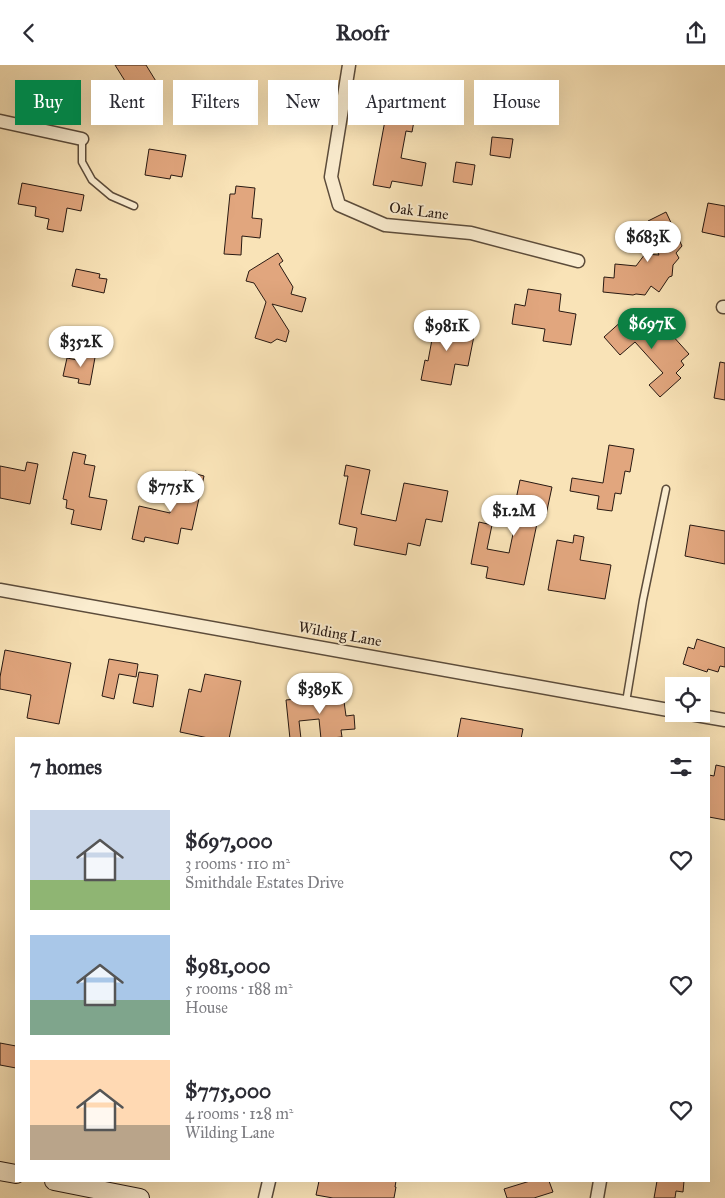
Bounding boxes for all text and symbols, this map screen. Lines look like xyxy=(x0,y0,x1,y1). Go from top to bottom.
icon: back xyxy=(15,19,43,47)
text: Roofr xyxy=(336,19,389,46)
icon: share xyxy=(682,19,710,47)
chip: Buy xyxy=(15,80,81,125)
chip: Rent xyxy=(91,80,163,125)
chip: Filters xyxy=(173,80,258,125)
chip: New xyxy=(268,80,338,125)
chip: Apartment xyxy=(348,80,464,125)
chip: House xyxy=(474,80,559,125)
street label: Oak Lane xyxy=(388,198,450,224)
pin: $683K xyxy=(613,221,683,263)
text: $683K xyxy=(626,227,670,246)
pin: $697K xyxy=(617,307,687,350)
pin: $981K xyxy=(412,309,482,352)
text: $697K xyxy=(629,314,675,333)
text: $981K xyxy=(425,316,469,335)
pin: $352K xyxy=(46,325,116,368)
text: $352K xyxy=(60,332,102,351)
pin: $775K xyxy=(136,471,206,513)
text: $775K xyxy=(148,477,194,496)
pin: $1.2M xyxy=(479,495,549,537)
text: $1.2M xyxy=(492,501,536,520)
street label: Wilding Lane xyxy=(297,618,383,650)
pin: $389K xyxy=(285,673,355,715)
map controls xyxy=(665,677,710,722)
button: locate xyxy=(665,677,710,722)
text: $389K xyxy=(298,679,342,698)
icon: filters xyxy=(667,753,695,781)
text: 7 homes xyxy=(30,754,102,780)
text: $697,000 xyxy=(185,828,273,854)
icon: home xyxy=(70,830,130,890)
icon: heart xyxy=(667,846,695,874)
text: 3 rooms · 110 m² xyxy=(185,854,290,873)
text: Smithdale Estates Drive xyxy=(185,873,344,892)
text: $981,000 xyxy=(185,953,270,979)
icon: home xyxy=(70,955,130,1015)
icon: heart xyxy=(667,971,695,999)
text: 5 rooms · 188 m² xyxy=(185,979,293,998)
text: House xyxy=(185,998,228,1017)
text: $775,000 xyxy=(185,1078,271,1104)
icon: home xyxy=(70,1080,130,1140)
icon: heart xyxy=(667,1096,695,1124)
text: 4 rooms · 128 m² xyxy=(185,1104,294,1123)
text: Wilding Lane xyxy=(185,1123,275,1142)

